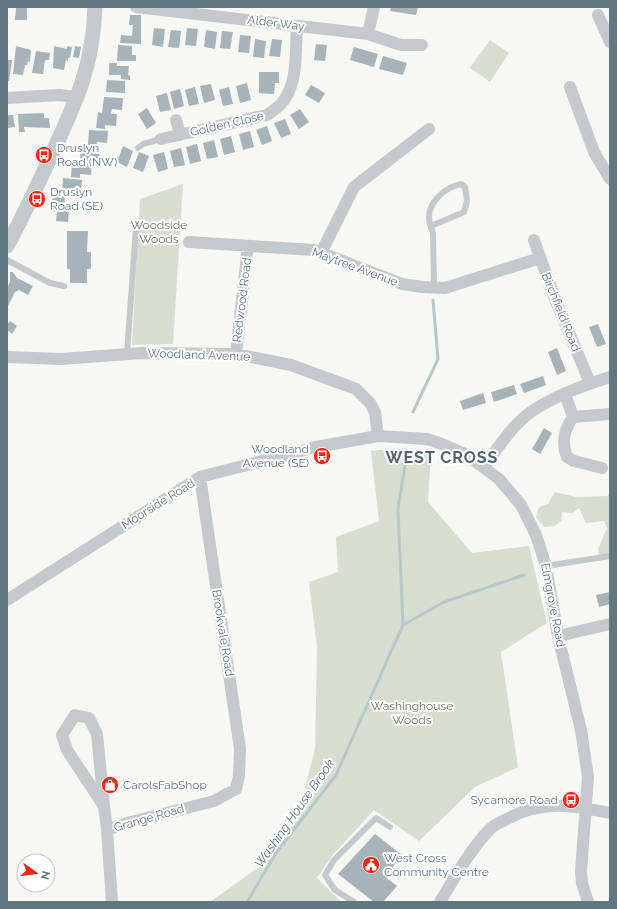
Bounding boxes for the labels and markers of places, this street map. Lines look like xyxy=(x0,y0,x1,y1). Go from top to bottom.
place label: Druslyn Road (NW) xyxy=(57,141,117,169)
bus stop icon: Druslyn Road (NW) xyxy=(34,145,54,165)
place label: Druslyn Road (SE) xyxy=(50,185,103,213)
bus stop icon: Druslyn Road (SE) xyxy=(27,189,47,209)
place label: Woodland Avenue (SE) xyxy=(243,442,309,470)
bus stop icon: Woodland Avenue (SE) xyxy=(312,446,332,466)
shop icon: CarolsFabShop xyxy=(100,775,120,795)
place label: CarolsFabShop xyxy=(123,778,207,792)
bus stop icon: Sycamore Road xyxy=(561,790,581,810)
place label: Sycamore Road xyxy=(470,793,558,807)
place label: West Cross Community Centre xyxy=(384,851,489,879)
public building icon: West Cross Community Centre xyxy=(361,855,381,875)

